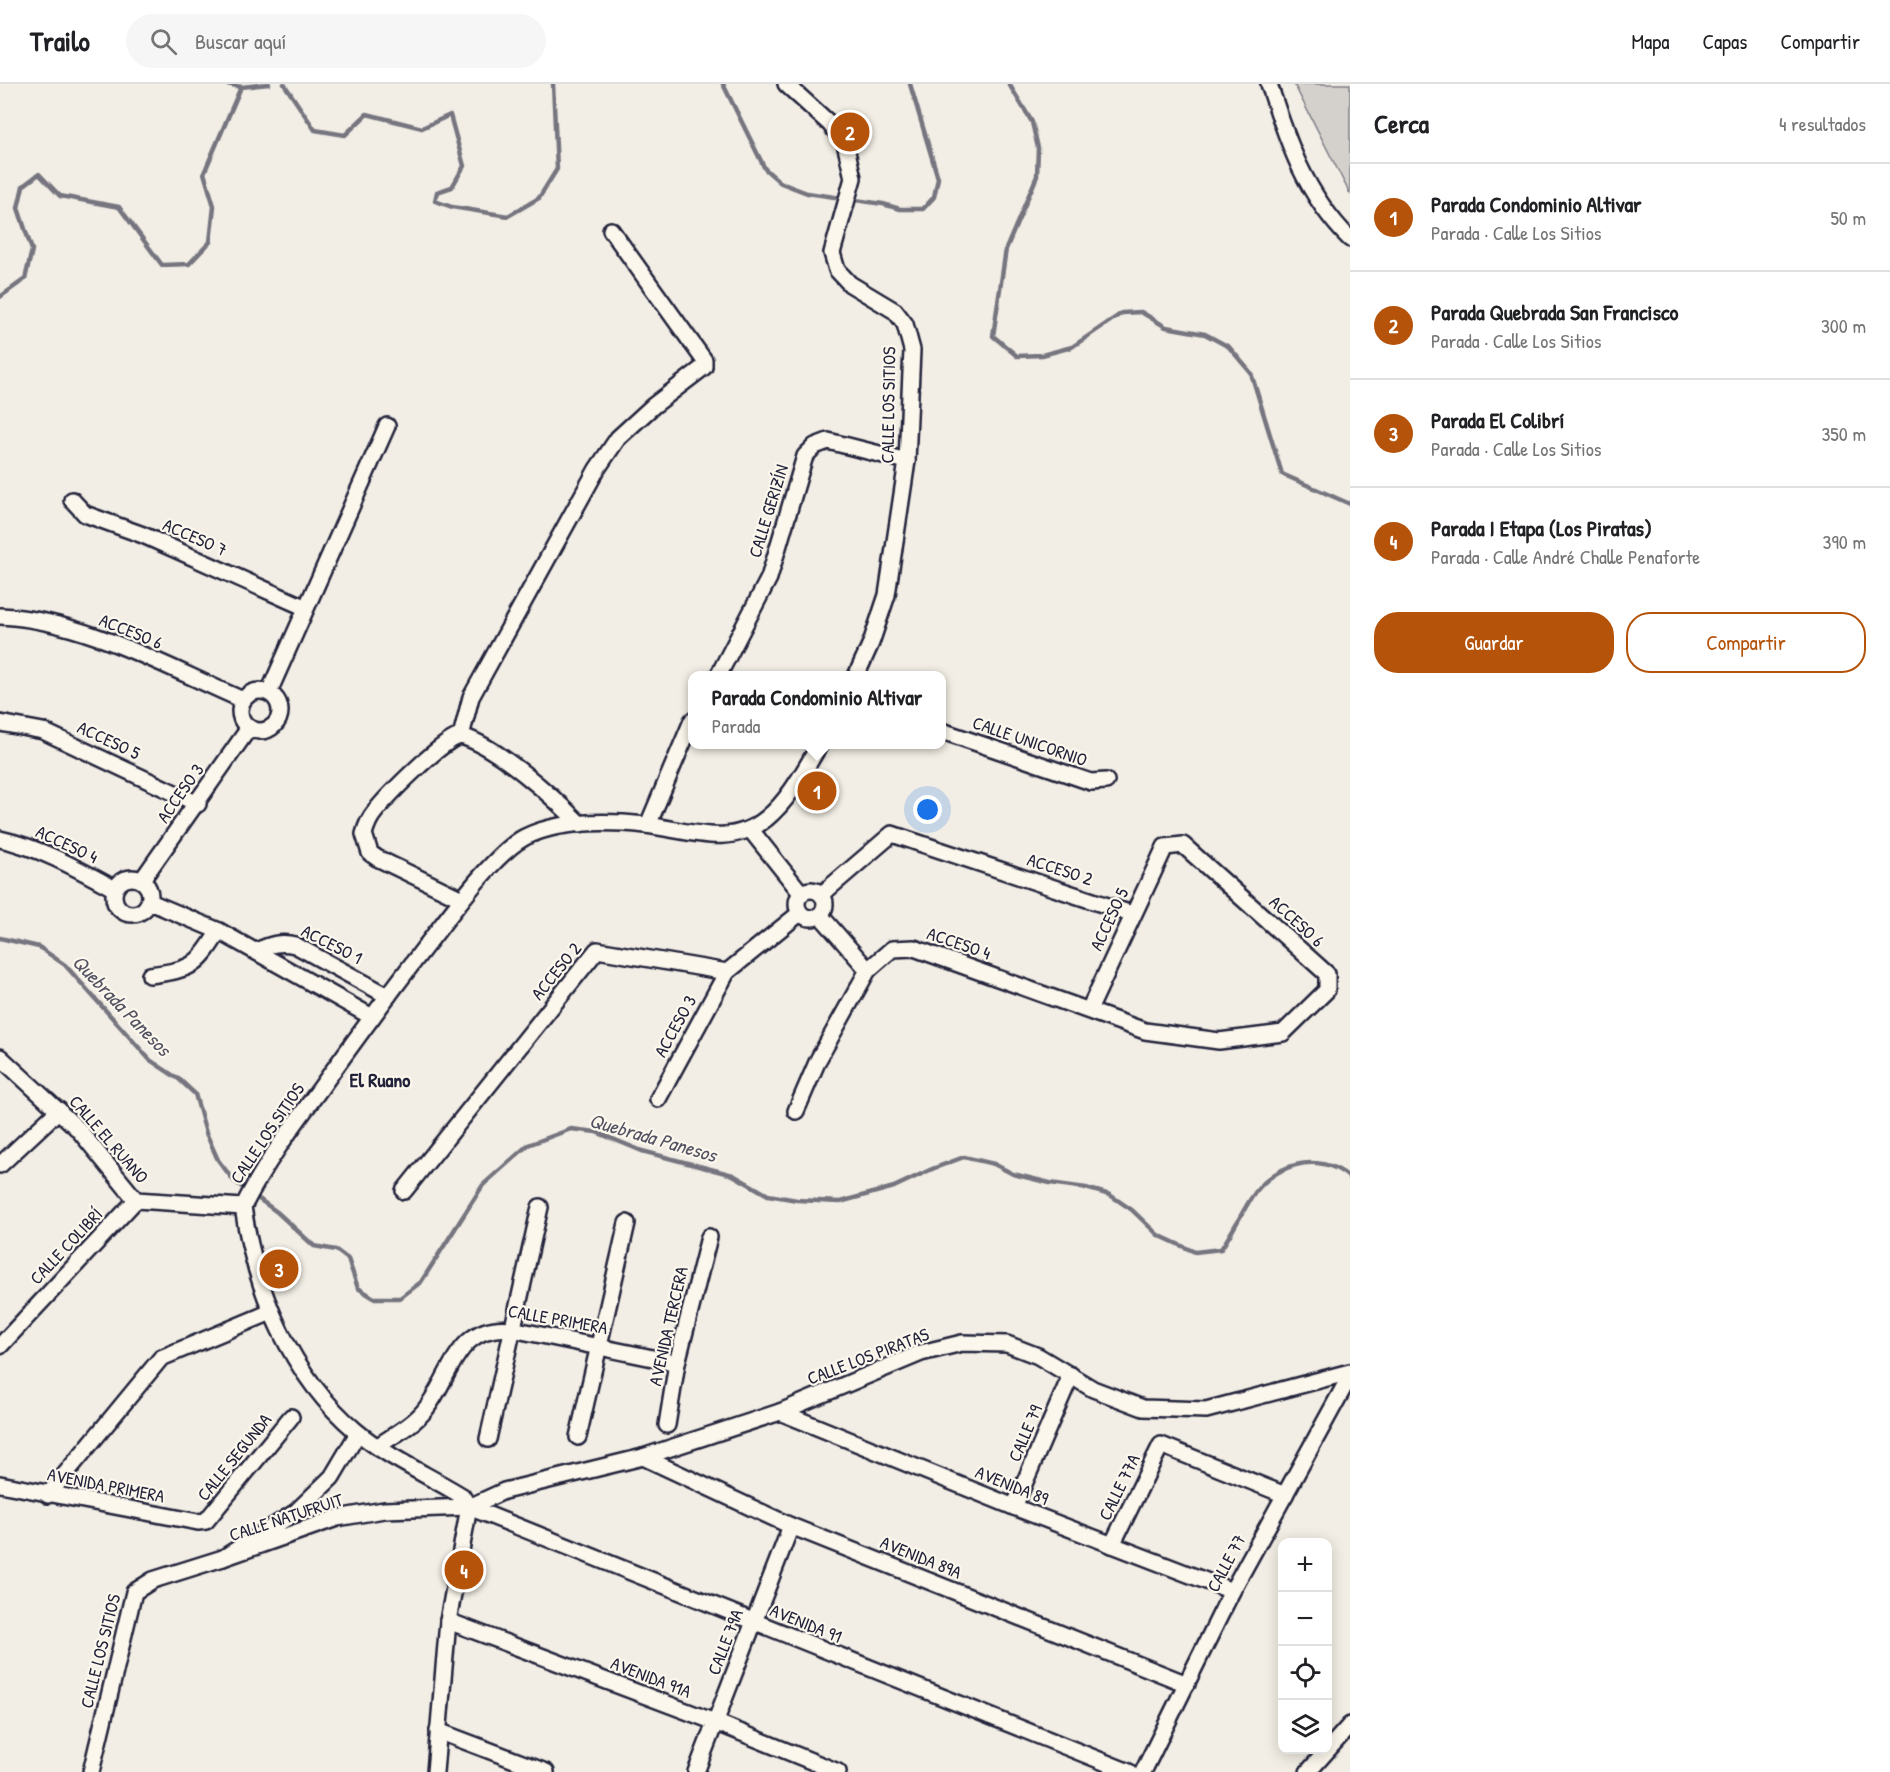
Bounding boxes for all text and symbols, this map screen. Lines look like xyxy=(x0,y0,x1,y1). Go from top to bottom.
search box xyxy=(126,14,546,68)
text: Trailo xyxy=(30,22,90,60)
icon: search xyxy=(147,25,180,58)
text: Buscar aquí xyxy=(195,26,287,56)
text: Mapa xyxy=(1631,27,1669,56)
text: Capas xyxy=(1702,27,1747,56)
text: Compartir xyxy=(1780,27,1860,56)
text: Cerca xyxy=(1374,106,1429,141)
pin: 2 xyxy=(830,110,870,154)
text: 4 resultados xyxy=(1779,110,1866,137)
text: Parada Condominio Altivar xyxy=(1431,189,1642,219)
text: 1 xyxy=(1390,204,1397,231)
text: 50 m xyxy=(1830,204,1866,231)
text: Parada · Calle Los Sitios xyxy=(1431,219,1601,246)
text: Parada Quebrada San Francisco xyxy=(1431,297,1678,327)
text: 2 xyxy=(1389,312,1398,339)
text: 300 m xyxy=(1821,312,1866,339)
text: Parada · Calle Los Sitios xyxy=(1431,327,1601,354)
street label: CALLE LOS SITIOS xyxy=(874,346,902,464)
text: Parada El Colibrí xyxy=(1431,405,1564,435)
text: 3 xyxy=(1389,420,1398,447)
text: 350 m xyxy=(1821,420,1866,447)
text: Parada · Calle Los Sitios xyxy=(1431,435,1601,462)
street label: CALLE GERIZÍN xyxy=(742,461,794,561)
street label: ACCESO 7 xyxy=(159,512,231,562)
text: Parada I Etapa (Los Piratas) xyxy=(1431,513,1652,543)
text: 4 xyxy=(1390,528,1397,555)
text: 390 m xyxy=(1823,528,1866,555)
text: Parada · Calle André Challe Penaforte xyxy=(1431,543,1700,570)
street label: ACCESO 6 xyxy=(96,607,166,655)
button: Guardar xyxy=(1374,612,1614,673)
button: Compartir xyxy=(1626,612,1866,673)
popup xyxy=(688,671,946,749)
text: Parada Condominio Altivar xyxy=(712,682,922,712)
street label: CALLE UNICORNIO xyxy=(969,710,1091,772)
text: Parada xyxy=(712,712,760,739)
street label: ACCESO 5 xyxy=(74,715,145,766)
street label: ACCESO 3 xyxy=(151,758,209,828)
pin: 1 xyxy=(798,768,836,814)
your location xyxy=(913,795,942,824)
street label: ACCESO 4 xyxy=(32,819,102,869)
street label: ACCESO 2 xyxy=(1024,847,1096,891)
street label: ACCESO 5 xyxy=(1084,883,1135,954)
street label: ACCESO 6 xyxy=(1264,890,1330,952)
street label: ACCESO 1 xyxy=(297,918,367,970)
street label: ACCESO 4 xyxy=(924,920,994,966)
street label: ACCESO 2 xyxy=(525,937,587,1005)
water label: Quebrada Panesos xyxy=(67,949,179,1063)
street label: ACCESO 3 xyxy=(648,991,702,1061)
district label: El Ruano xyxy=(350,1066,410,1093)
street label: CALLE LOS SITIOS xyxy=(224,1078,310,1188)
street label: CALLE EL RUANO xyxy=(64,1090,154,1188)
water label: Quebrada Panesos xyxy=(586,1106,722,1169)
street label: CALLE COLIBRÍ xyxy=(24,1202,108,1290)
pin: 3 xyxy=(260,1246,298,1292)
street label: AVENIDA TERCERA xyxy=(642,1264,694,1388)
street label: CALLE PRIMERA xyxy=(506,1298,610,1340)
street label: CALLE LOS PIRATAS xyxy=(804,1321,932,1391)
street label: CALLE 79 xyxy=(1002,1400,1048,1465)
street label: CALLE SEGUNDA xyxy=(191,1408,277,1506)
street label: CALLE 77A xyxy=(1092,1450,1146,1524)
street label: AVENIDA 89 xyxy=(972,1459,1053,1511)
street label: AVENIDA PRIMERA xyxy=(45,1461,167,1509)
street label: CALLE NATUFRUIT xyxy=(226,1487,347,1547)
street label: AVENIDA 89A xyxy=(877,1529,965,1585)
street label: CALLE 77 xyxy=(1200,1530,1252,1596)
map controls xyxy=(1278,1538,1332,1754)
button: + xyxy=(1278,1538,1332,1592)
pin: 4 xyxy=(444,1548,484,1592)
street label: CALLE LOS SITIOS xyxy=(74,1591,126,1711)
button: − xyxy=(1278,1592,1332,1646)
street label: AVENIDA 91 xyxy=(766,1597,846,1649)
street label: CALLE 79A xyxy=(701,1605,749,1678)
button: locate xyxy=(1278,1646,1332,1700)
street label: AVENIDA 91A xyxy=(607,1650,695,1704)
button: layers xyxy=(1278,1700,1332,1754)

